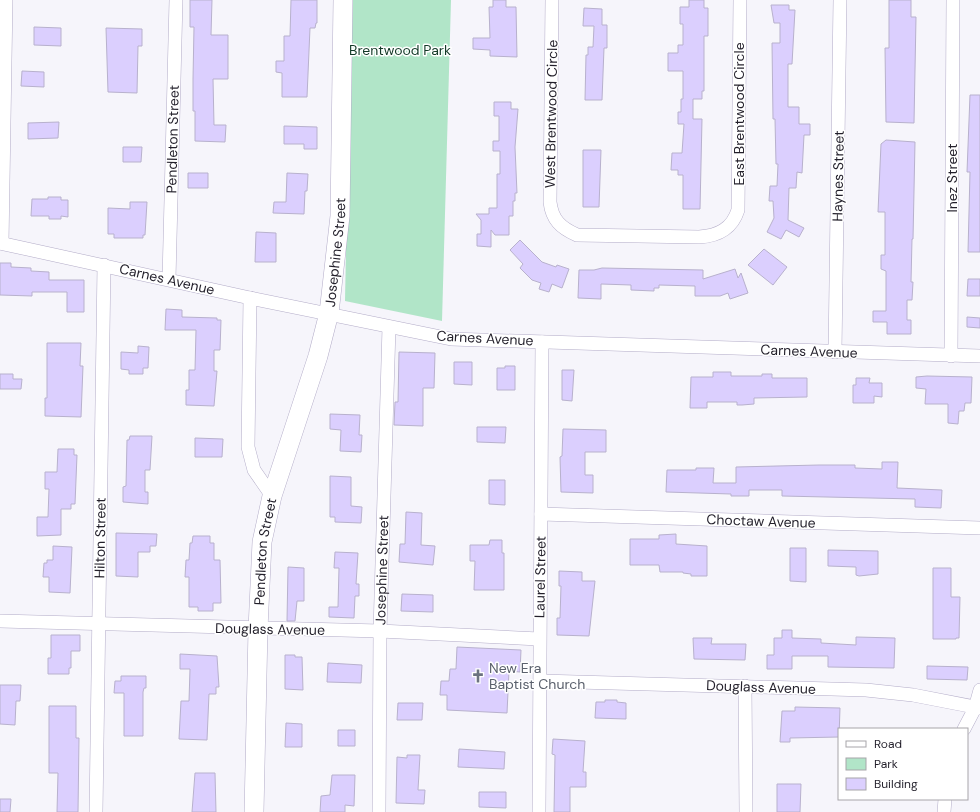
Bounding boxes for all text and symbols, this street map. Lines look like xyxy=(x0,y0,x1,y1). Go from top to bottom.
street label: West Brentwood Circle xyxy=(541,40,561,188)
park label: Brentwood Park xyxy=(349,41,451,59)
street label: East Brentwood Circle xyxy=(730,42,748,186)
street label: Pendleton Street xyxy=(162,85,183,193)
street label: Haynes Street xyxy=(828,130,848,222)
street label: Inez Street xyxy=(943,143,961,213)
street label: Josephine Street xyxy=(321,197,349,308)
street label: Carnes Avenue xyxy=(118,259,216,299)
street label: Carnes Avenue xyxy=(436,326,534,350)
street label: Carnes Avenue xyxy=(760,340,858,362)
street label: Pendleton Street xyxy=(250,496,280,606)
street label: Hilton Street xyxy=(90,497,110,579)
street label: Choctaw Avenue xyxy=(706,510,816,532)
street label: Josephine Street xyxy=(371,515,392,625)
street label: Laurel Street xyxy=(530,536,550,618)
street label: Douglass Avenue xyxy=(215,619,325,639)
place label: New Era Baptist Church xyxy=(489,659,585,693)
church icon: New Era Baptist Church xyxy=(470,668,486,684)
street label: Douglass Avenue xyxy=(706,676,816,698)
legend xyxy=(838,728,968,800)
text: Road xyxy=(874,736,902,752)
text: Park xyxy=(874,756,898,772)
text: Building xyxy=(874,776,918,792)

